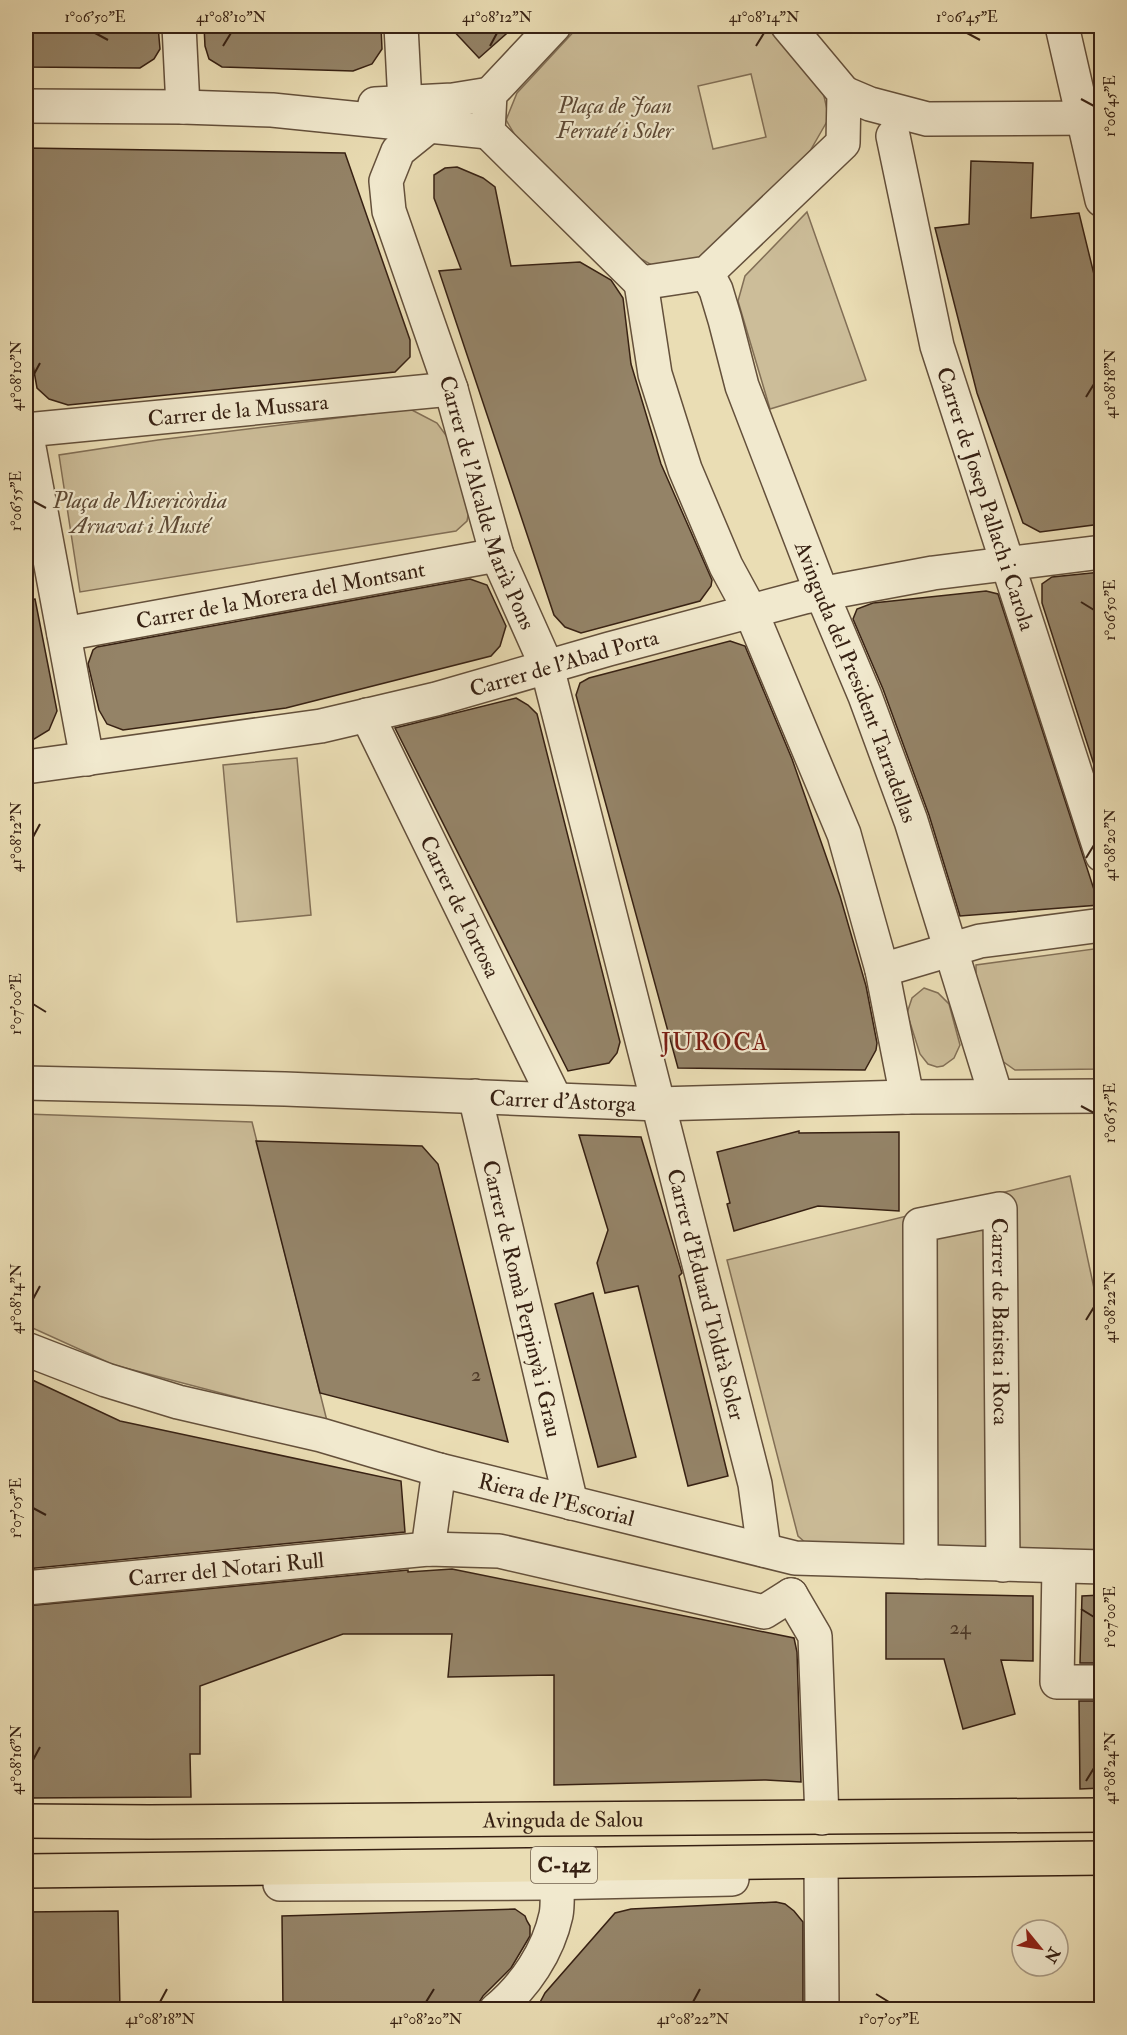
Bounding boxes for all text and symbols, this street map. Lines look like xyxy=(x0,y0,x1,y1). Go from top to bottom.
text: 1°06'50"E xyxy=(64,8,126,27)
text: 41°08'10"N xyxy=(196,8,267,27)
text: 41°08'12"N xyxy=(462,8,533,27)
text: 41°08'14"N xyxy=(729,8,800,27)
text: 1°06'45"E xyxy=(936,8,998,27)
text: 1°06'45"E xyxy=(1101,75,1120,137)
park label: Plaça de Joan Ferraté i Soler xyxy=(556,92,675,145)
text: 41°08'10"N xyxy=(7,340,26,411)
text: 41°08'18"N xyxy=(1101,349,1120,419)
street label: Carrer de Josep Pallach i Carola xyxy=(930,364,1042,635)
street label: Carrer de l'Alcalde Marià Pons xyxy=(432,372,541,634)
street label: Carrer de la Mussara xyxy=(147,388,331,433)
text: 1°06'55"E xyxy=(7,471,26,531)
park label: Plaça de Misericòrdia Arnavat i Musté xyxy=(52,487,227,540)
street label: Avinguda del President Tarradellas xyxy=(788,537,923,827)
street label: Carrer de la Morera del Montsant xyxy=(134,555,427,636)
text: 1°06'50"E xyxy=(1101,579,1120,641)
street label: Carrer de l'Abad Porta xyxy=(466,623,663,704)
text: 41°08'12"N xyxy=(7,801,26,872)
text: 41°08'20"N xyxy=(1101,808,1120,881)
street label: Carrer de Tortosa xyxy=(413,831,507,983)
text: 1°07'00"E xyxy=(7,973,26,1035)
district label: JUROCA xyxy=(660,1027,769,1058)
text: 1°06'55"E xyxy=(1101,1083,1120,1143)
street label: Carrer d'Astorga xyxy=(489,1084,637,1118)
street label: Carrer de Romà Perpinyà i Grau xyxy=(476,1157,568,1440)
street label: Carrer d'Eduard Toldrà Soler xyxy=(660,1166,751,1424)
street label: Carrer de Batista i Roca xyxy=(985,1218,1015,1426)
text: 41°08'14"N xyxy=(7,1263,26,1334)
text: 41°08'22"N xyxy=(1101,1270,1120,1343)
house number: 2 xyxy=(471,1362,481,1387)
street label: Riera de l'Escorial xyxy=(475,1467,638,1533)
text: 1°07'05"E xyxy=(7,1477,26,1538)
street label: Carrer del Notari Rull xyxy=(127,1546,326,1593)
text: 1°07'00"E xyxy=(1101,1586,1120,1648)
house number: 24 xyxy=(950,1615,972,1640)
text: 41°08'16"N xyxy=(7,1724,26,1795)
text: 41°08'24"N xyxy=(1101,1731,1120,1804)
street label: Avinguda de Salou xyxy=(482,1805,643,1835)
road number: C-14z xyxy=(531,1847,597,1883)
north arrow xyxy=(1010,1918,1070,1978)
text: N xyxy=(1040,1943,1065,1967)
text: 41°08'18"N xyxy=(125,2010,195,2029)
text: 41°08'20"N xyxy=(390,2010,463,2029)
text: 41°08'22"N xyxy=(657,2010,730,2029)
text: 1°07'05"E xyxy=(859,2010,920,2029)

